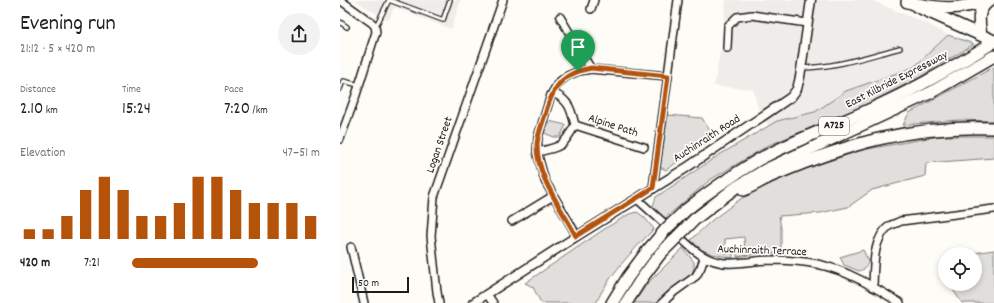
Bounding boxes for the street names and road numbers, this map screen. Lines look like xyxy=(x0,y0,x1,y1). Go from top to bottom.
street label: East Kilbride Expressway xyxy=(843,46,952,113)
street label: Alpine Path xyxy=(586,110,640,142)
street label: Auchinraith Road xyxy=(670,111,744,167)
street label: Logan Street xyxy=(422,114,458,175)
road number: A725 xyxy=(819,117,849,135)
street label: Auchinraith Terrace xyxy=(717,241,807,261)

